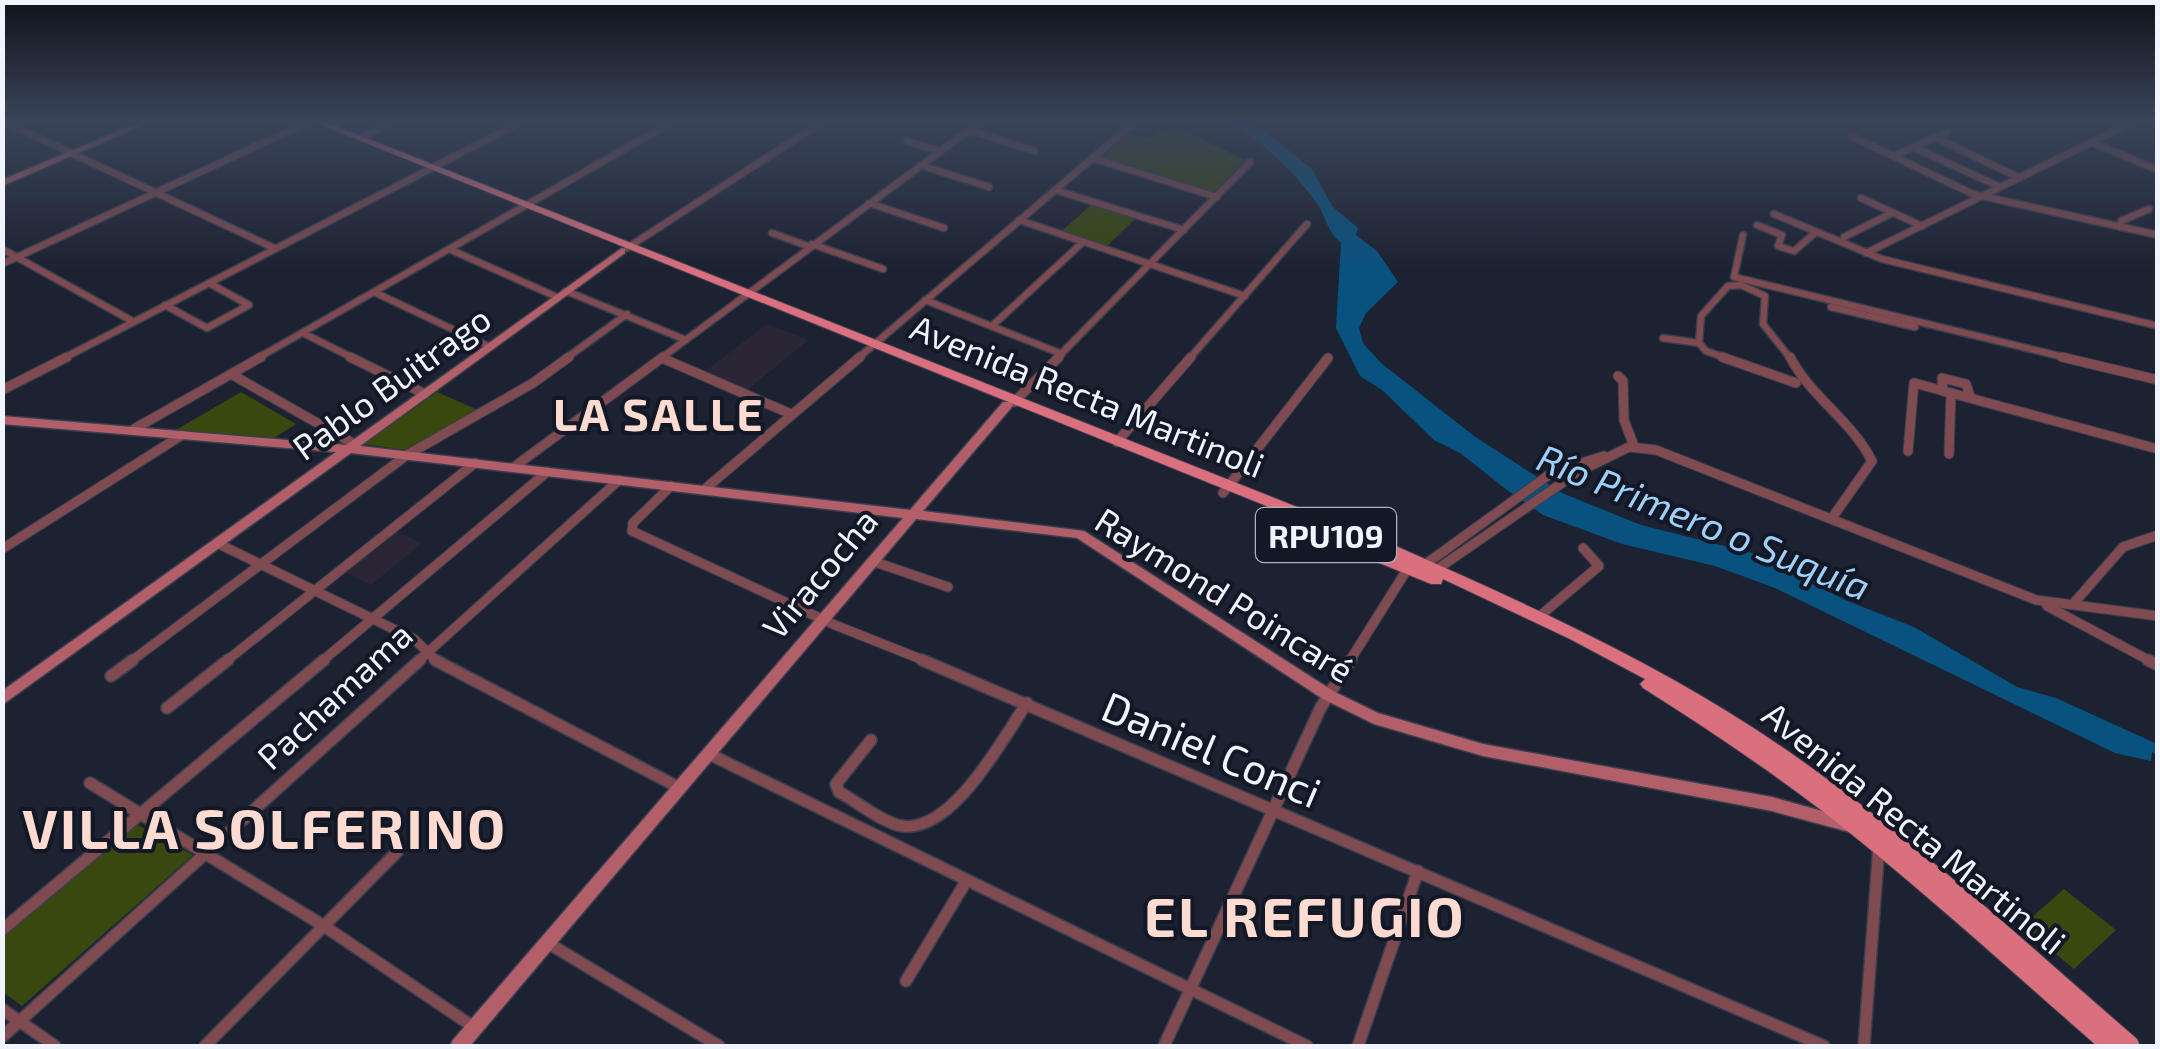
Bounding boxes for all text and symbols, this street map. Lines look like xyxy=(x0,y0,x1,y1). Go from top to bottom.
street label: Pablo Buitrago xyxy=(284,296,498,468)
street label: Avenida Recta Martinoli xyxy=(905,305,1271,485)
district label: LA SALLE xyxy=(553,386,765,440)
water label: Río Primero o Suquía xyxy=(1531,433,1877,609)
street label: Raymond Poincaré xyxy=(1088,498,1362,690)
street label: Viracocha xyxy=(753,500,885,646)
road number: RPU109 xyxy=(1256,508,1396,562)
street label: Pachamama xyxy=(248,613,420,777)
street label: Daniel Conci xyxy=(1095,680,1329,816)
street label: Avenida Recta Martinoli xyxy=(1755,692,2075,962)
district label: VILLA SOLFERINO xyxy=(22,794,508,860)
district label: EL REFUGIO xyxy=(1144,882,1466,948)

